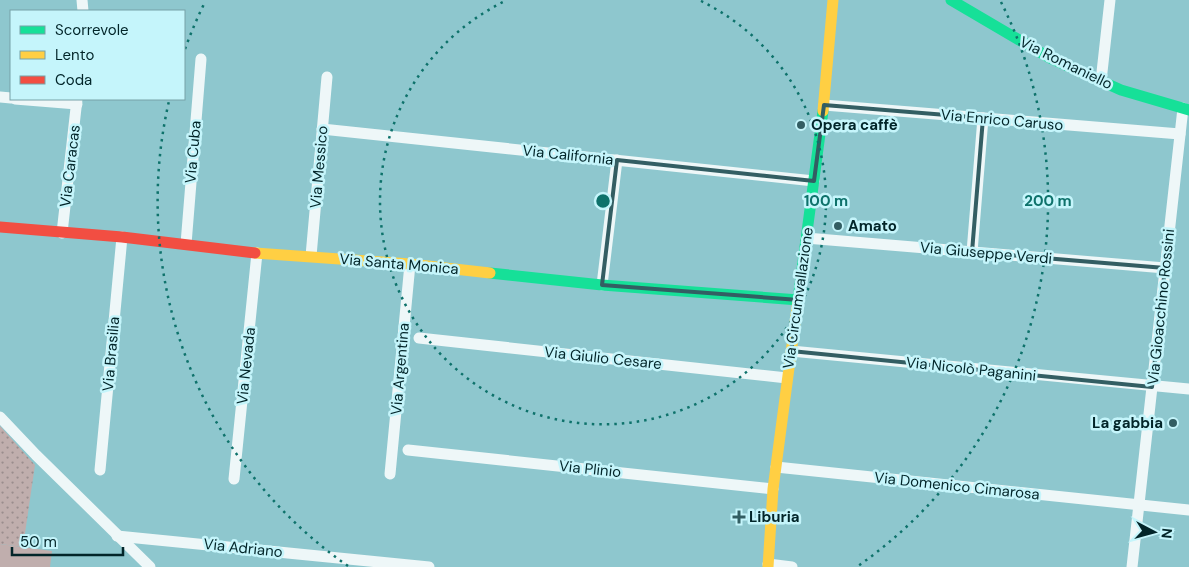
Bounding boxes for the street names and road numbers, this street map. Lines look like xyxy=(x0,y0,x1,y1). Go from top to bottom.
street label: Via Romaniello xyxy=(1016,32,1116,94)
street label: Via Enrico Caruso xyxy=(940,105,1064,135)
street label: Via Cuba xyxy=(180,120,206,184)
street label: Via Caracas xyxy=(55,124,85,208)
street label: Via Messico xyxy=(305,125,333,209)
street label: Via California xyxy=(522,140,614,170)
street label: Via Circumvallazione xyxy=(778,226,818,370)
street label: Via Gioacchino Rossini xyxy=(1143,228,1179,386)
street label: Via Giuseppe Verdi xyxy=(919,237,1053,269)
street label: Via Santa Monica xyxy=(338,249,460,279)
street label: Via Brasilia xyxy=(98,316,124,392)
street label: Via Argentina xyxy=(386,322,414,416)
street label: Via Nevada xyxy=(232,326,260,406)
street label: Via Giulio Cesare xyxy=(543,342,663,374)
street label: Via Nicolò Paganini xyxy=(905,352,1037,386)
street label: Via Plinio xyxy=(558,456,622,482)
street label: Via Domenico Cimarosa xyxy=(873,467,1041,505)
street label: Via Adriano xyxy=(202,534,284,562)

